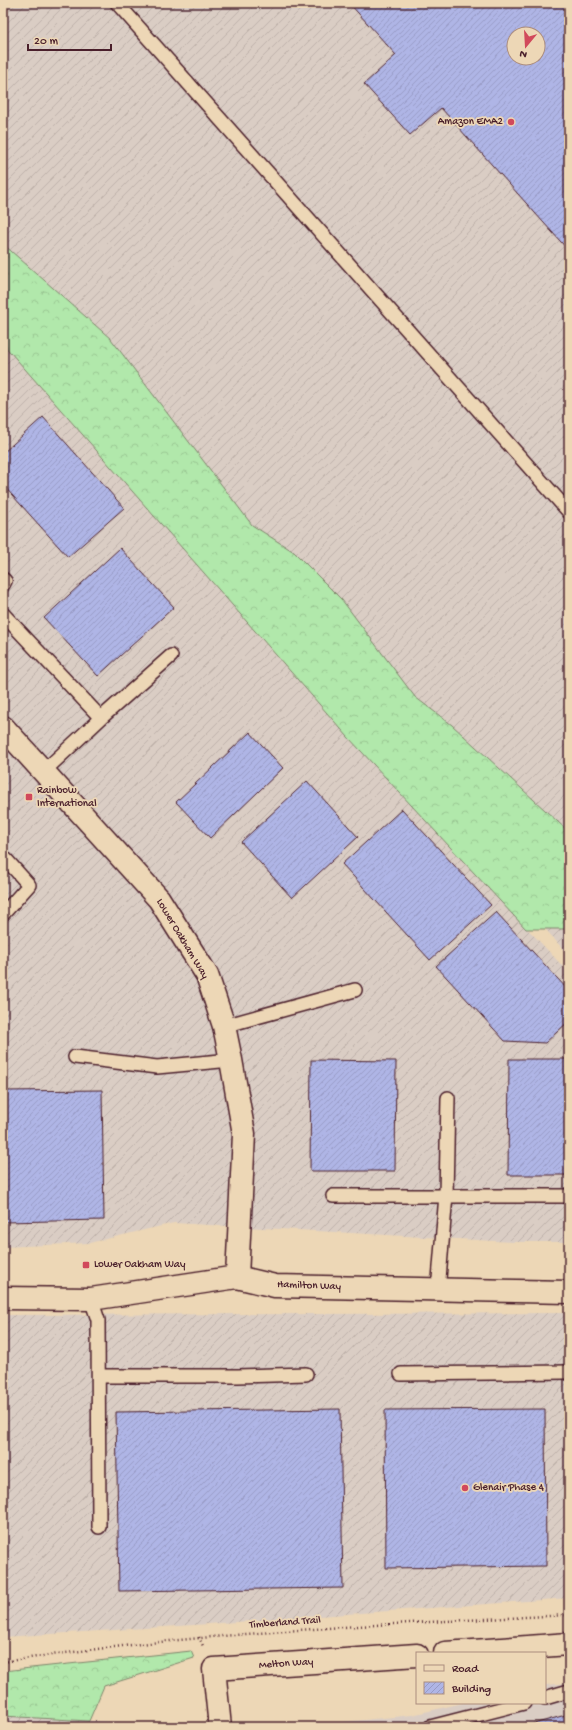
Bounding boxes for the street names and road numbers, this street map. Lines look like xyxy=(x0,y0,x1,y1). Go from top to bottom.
street label: Lower Oakham Way xyxy=(153,897,211,982)
street label: Hamilton Way xyxy=(277,1279,342,1293)
street label: Timberland Trail xyxy=(248,1614,322,1632)
street label: Melton Way xyxy=(258,1656,314,1672)

